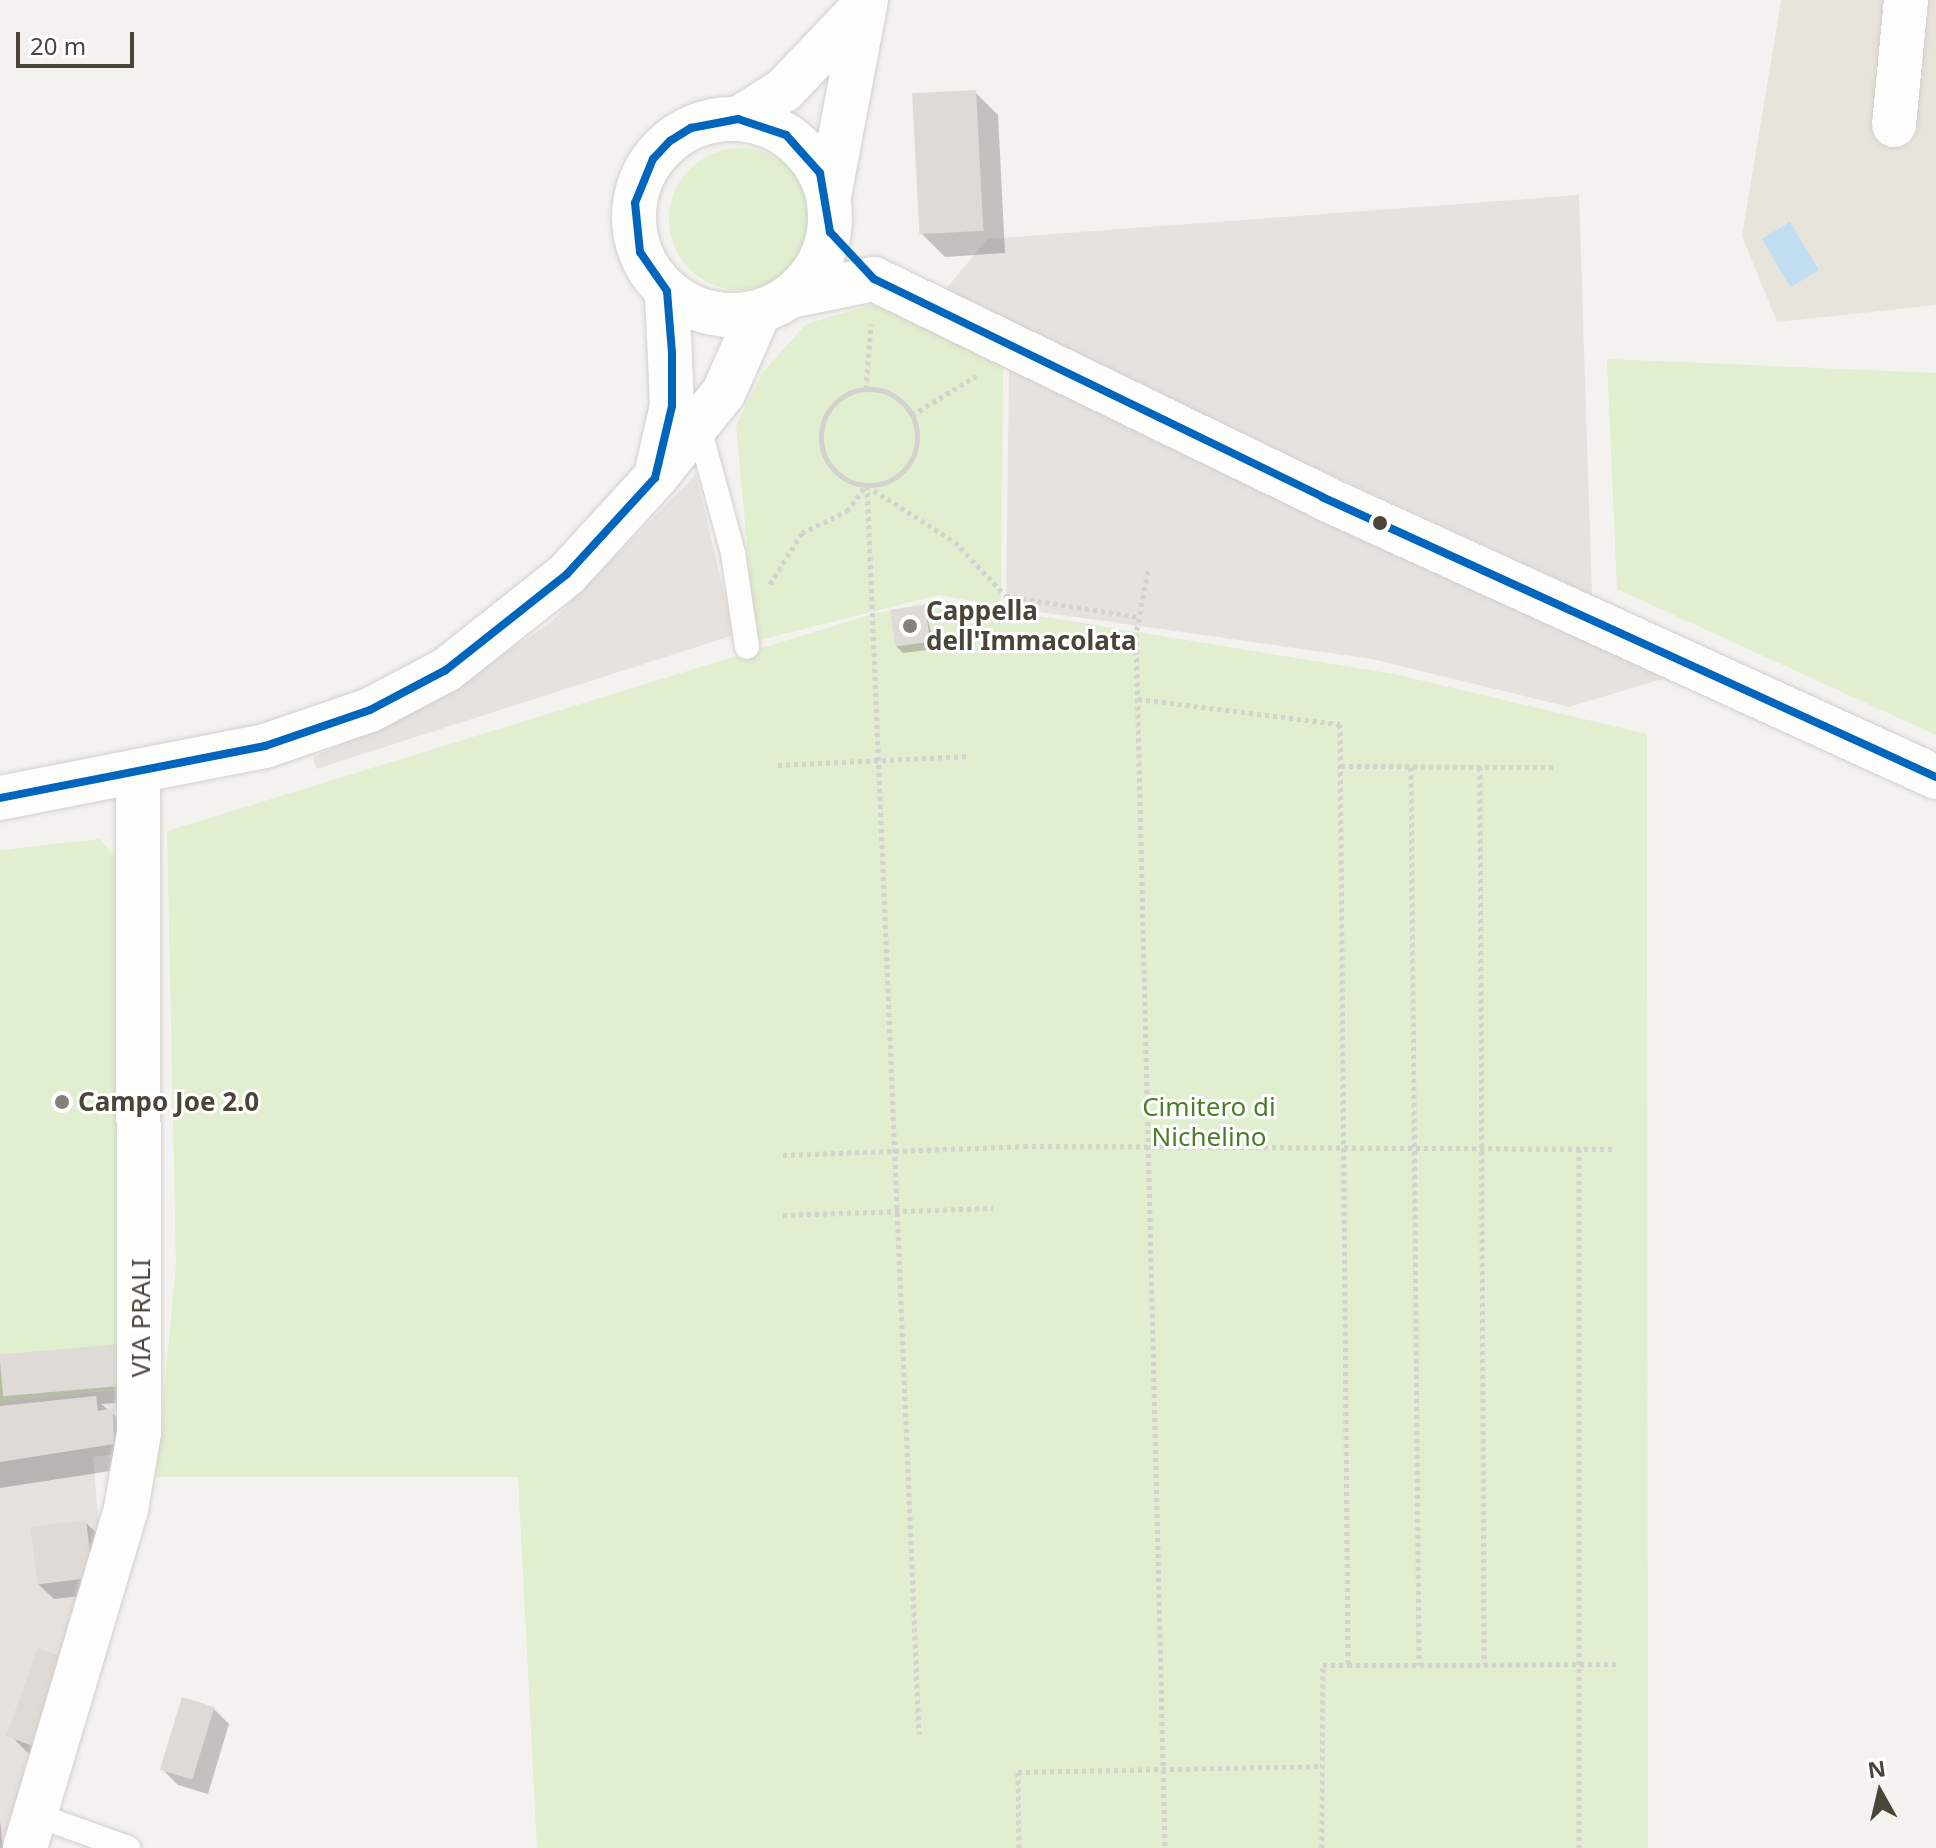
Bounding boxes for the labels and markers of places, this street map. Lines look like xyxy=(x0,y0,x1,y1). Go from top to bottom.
unlabelled marker xyxy=(1372,515,1388,531)
place label: Cappella dell'Immacolata xyxy=(926,595,1137,656)
marker: Cappella dell'Immacolata xyxy=(901,617,919,635)
place label: Campo Joe 2.0 xyxy=(78,1086,259,1118)
marker: Campo Joe 2.0 xyxy=(53,1093,71,1111)

